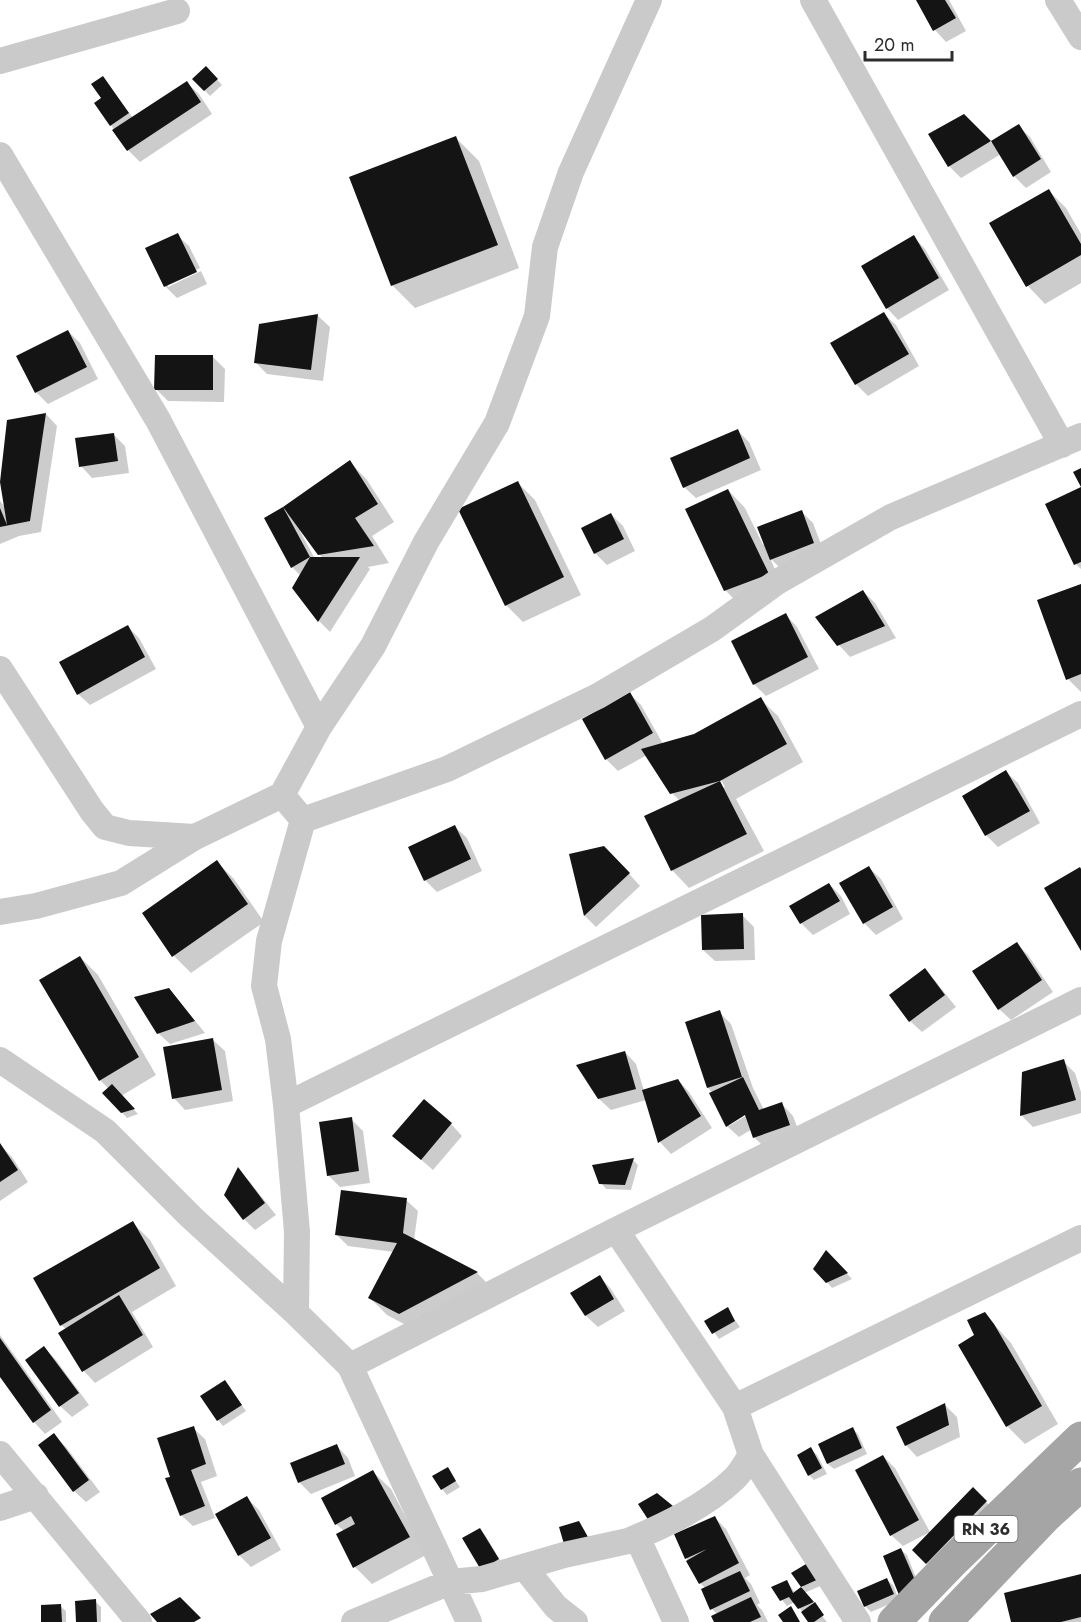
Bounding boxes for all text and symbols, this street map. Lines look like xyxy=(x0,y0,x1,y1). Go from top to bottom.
scale bar xyxy=(865,24,952,62)
text: 20 m xyxy=(874,32,914,58)
road number: RN 36 xyxy=(954,1516,1018,1542)

